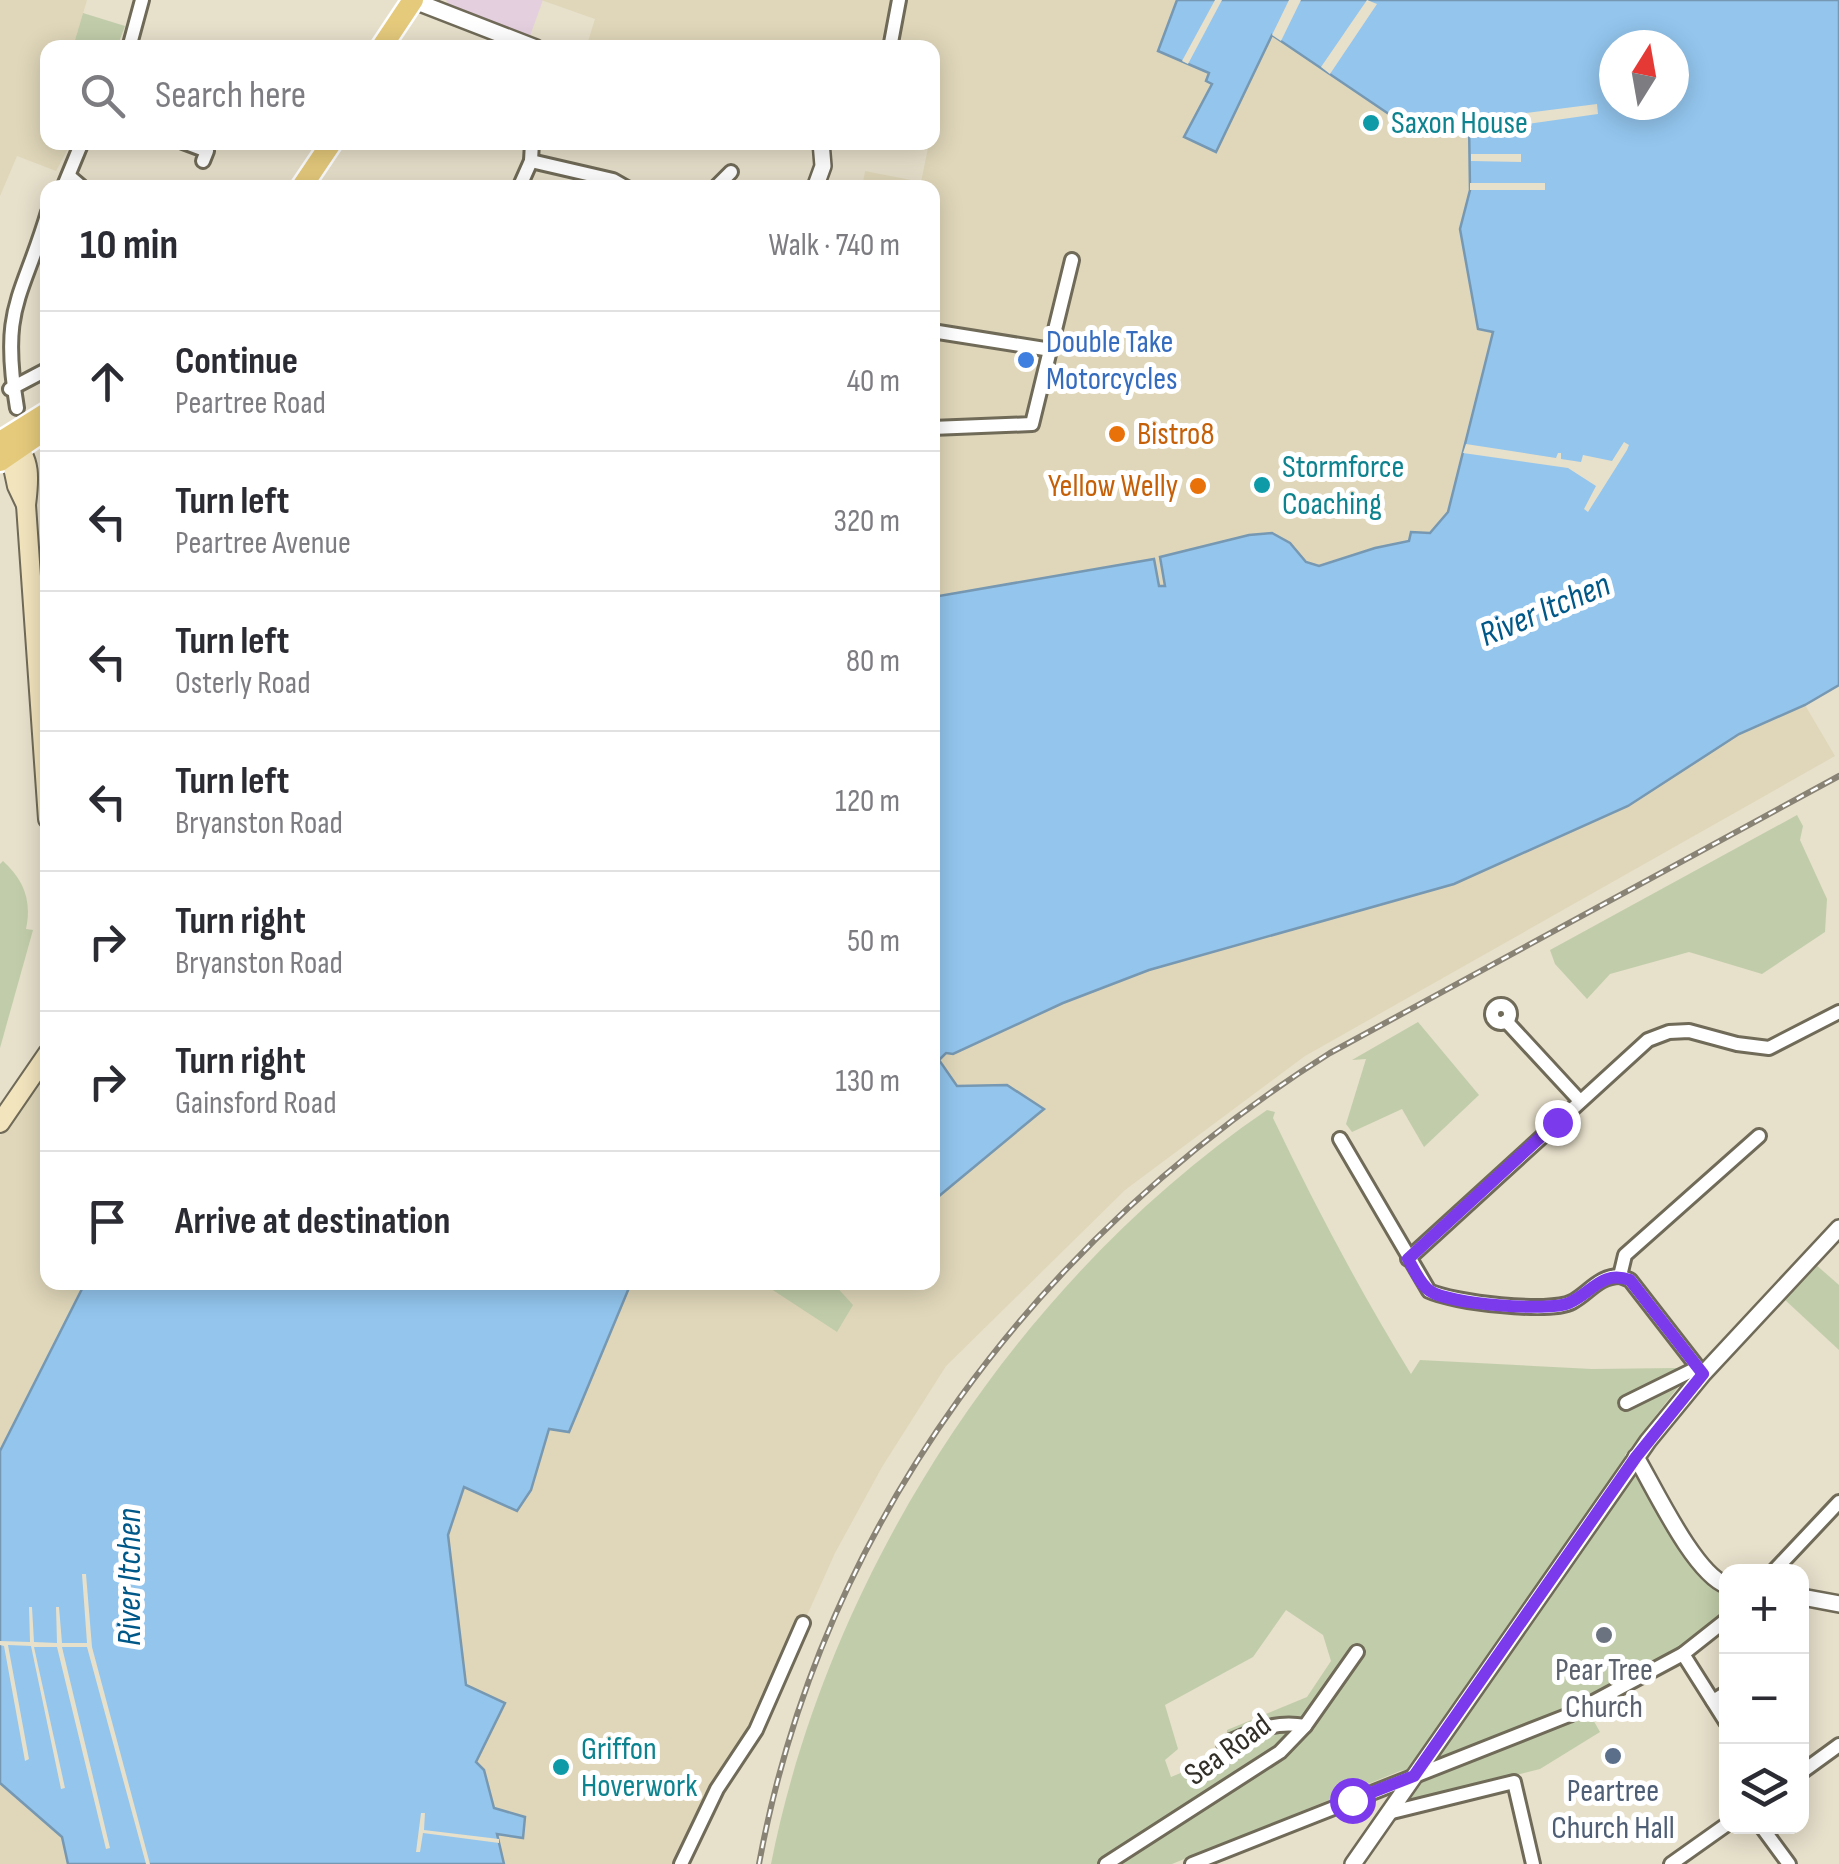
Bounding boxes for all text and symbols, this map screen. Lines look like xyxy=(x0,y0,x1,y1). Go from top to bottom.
north arrow xyxy=(1599,30,1689,120)
search box xyxy=(40,40,940,150)
icon: search xyxy=(75,68,130,123)
text: Search here xyxy=(155,73,306,118)
place label: Saxon House xyxy=(1391,104,1528,143)
marker: Saxon House xyxy=(1360,112,1382,134)
text: 10 min xyxy=(80,220,178,271)
text: Walk · 740 m xyxy=(769,226,900,265)
place label: Double Take Motorcycles xyxy=(1046,323,1178,399)
text: Continue xyxy=(175,339,298,384)
marker: Double Take Motorcycles xyxy=(1015,349,1037,371)
icon: ahead xyxy=(80,354,135,409)
text: 40 m xyxy=(847,362,900,401)
text: Peartree Road xyxy=(175,384,326,423)
place label: Bistro8 xyxy=(1137,415,1214,454)
marker: Bistro8 xyxy=(1106,423,1128,445)
place label: Stormforce Coaching xyxy=(1282,448,1404,524)
place label: Yellow Welly xyxy=(1048,467,1178,506)
marker: Stormforce Coaching xyxy=(1251,474,1273,496)
marker: Yellow Welly xyxy=(1187,475,1209,497)
text: Turn left xyxy=(175,479,289,524)
icon: left xyxy=(80,494,135,549)
text: 320 m xyxy=(833,502,900,541)
text: Peartree Avenue xyxy=(175,524,351,563)
water label: River Itchen xyxy=(1473,563,1617,657)
text: Turn left xyxy=(175,619,289,664)
icon: left xyxy=(80,634,135,689)
text: 80 m xyxy=(846,642,900,681)
text: Osterly Road xyxy=(175,664,311,703)
text: Turn left xyxy=(175,759,289,804)
icon: left xyxy=(80,774,135,829)
text: 120 m xyxy=(835,782,900,821)
text: Bryanston Road xyxy=(175,804,343,843)
text: Turn right xyxy=(175,899,306,944)
icon: right xyxy=(80,914,135,969)
text: 50 m xyxy=(847,922,900,961)
text: Bryanston Road xyxy=(175,944,343,983)
text: Turn right xyxy=(175,1039,306,1084)
icon: right xyxy=(80,1054,135,1109)
text: 130 m xyxy=(835,1062,900,1101)
text: Gainsford Road xyxy=(175,1084,337,1123)
route end xyxy=(1535,1100,1581,1146)
icon: arrive xyxy=(80,1194,135,1249)
text: Arrive at destination xyxy=(175,1199,450,1244)
water label: River Itchen xyxy=(108,1508,151,1646)
map controls xyxy=(1719,1564,1809,1834)
button: + xyxy=(1719,1564,1809,1654)
marker: Pear Tree Church xyxy=(1593,1624,1615,1646)
place label: Pear Tree Church xyxy=(1555,1651,1653,1727)
button: − xyxy=(1719,1654,1809,1744)
street label: Sea Road xyxy=(1177,1706,1279,1794)
place label: Griffon Hoverwork xyxy=(581,1730,697,1806)
button: layers xyxy=(1719,1744,1809,1834)
marker: Peartree Church Hall xyxy=(1602,1745,1624,1767)
marker: Griffon Hoverwork xyxy=(550,1756,572,1778)
place label: Peartree Church Hall xyxy=(1551,1772,1675,1848)
route start xyxy=(1330,1778,1376,1824)

